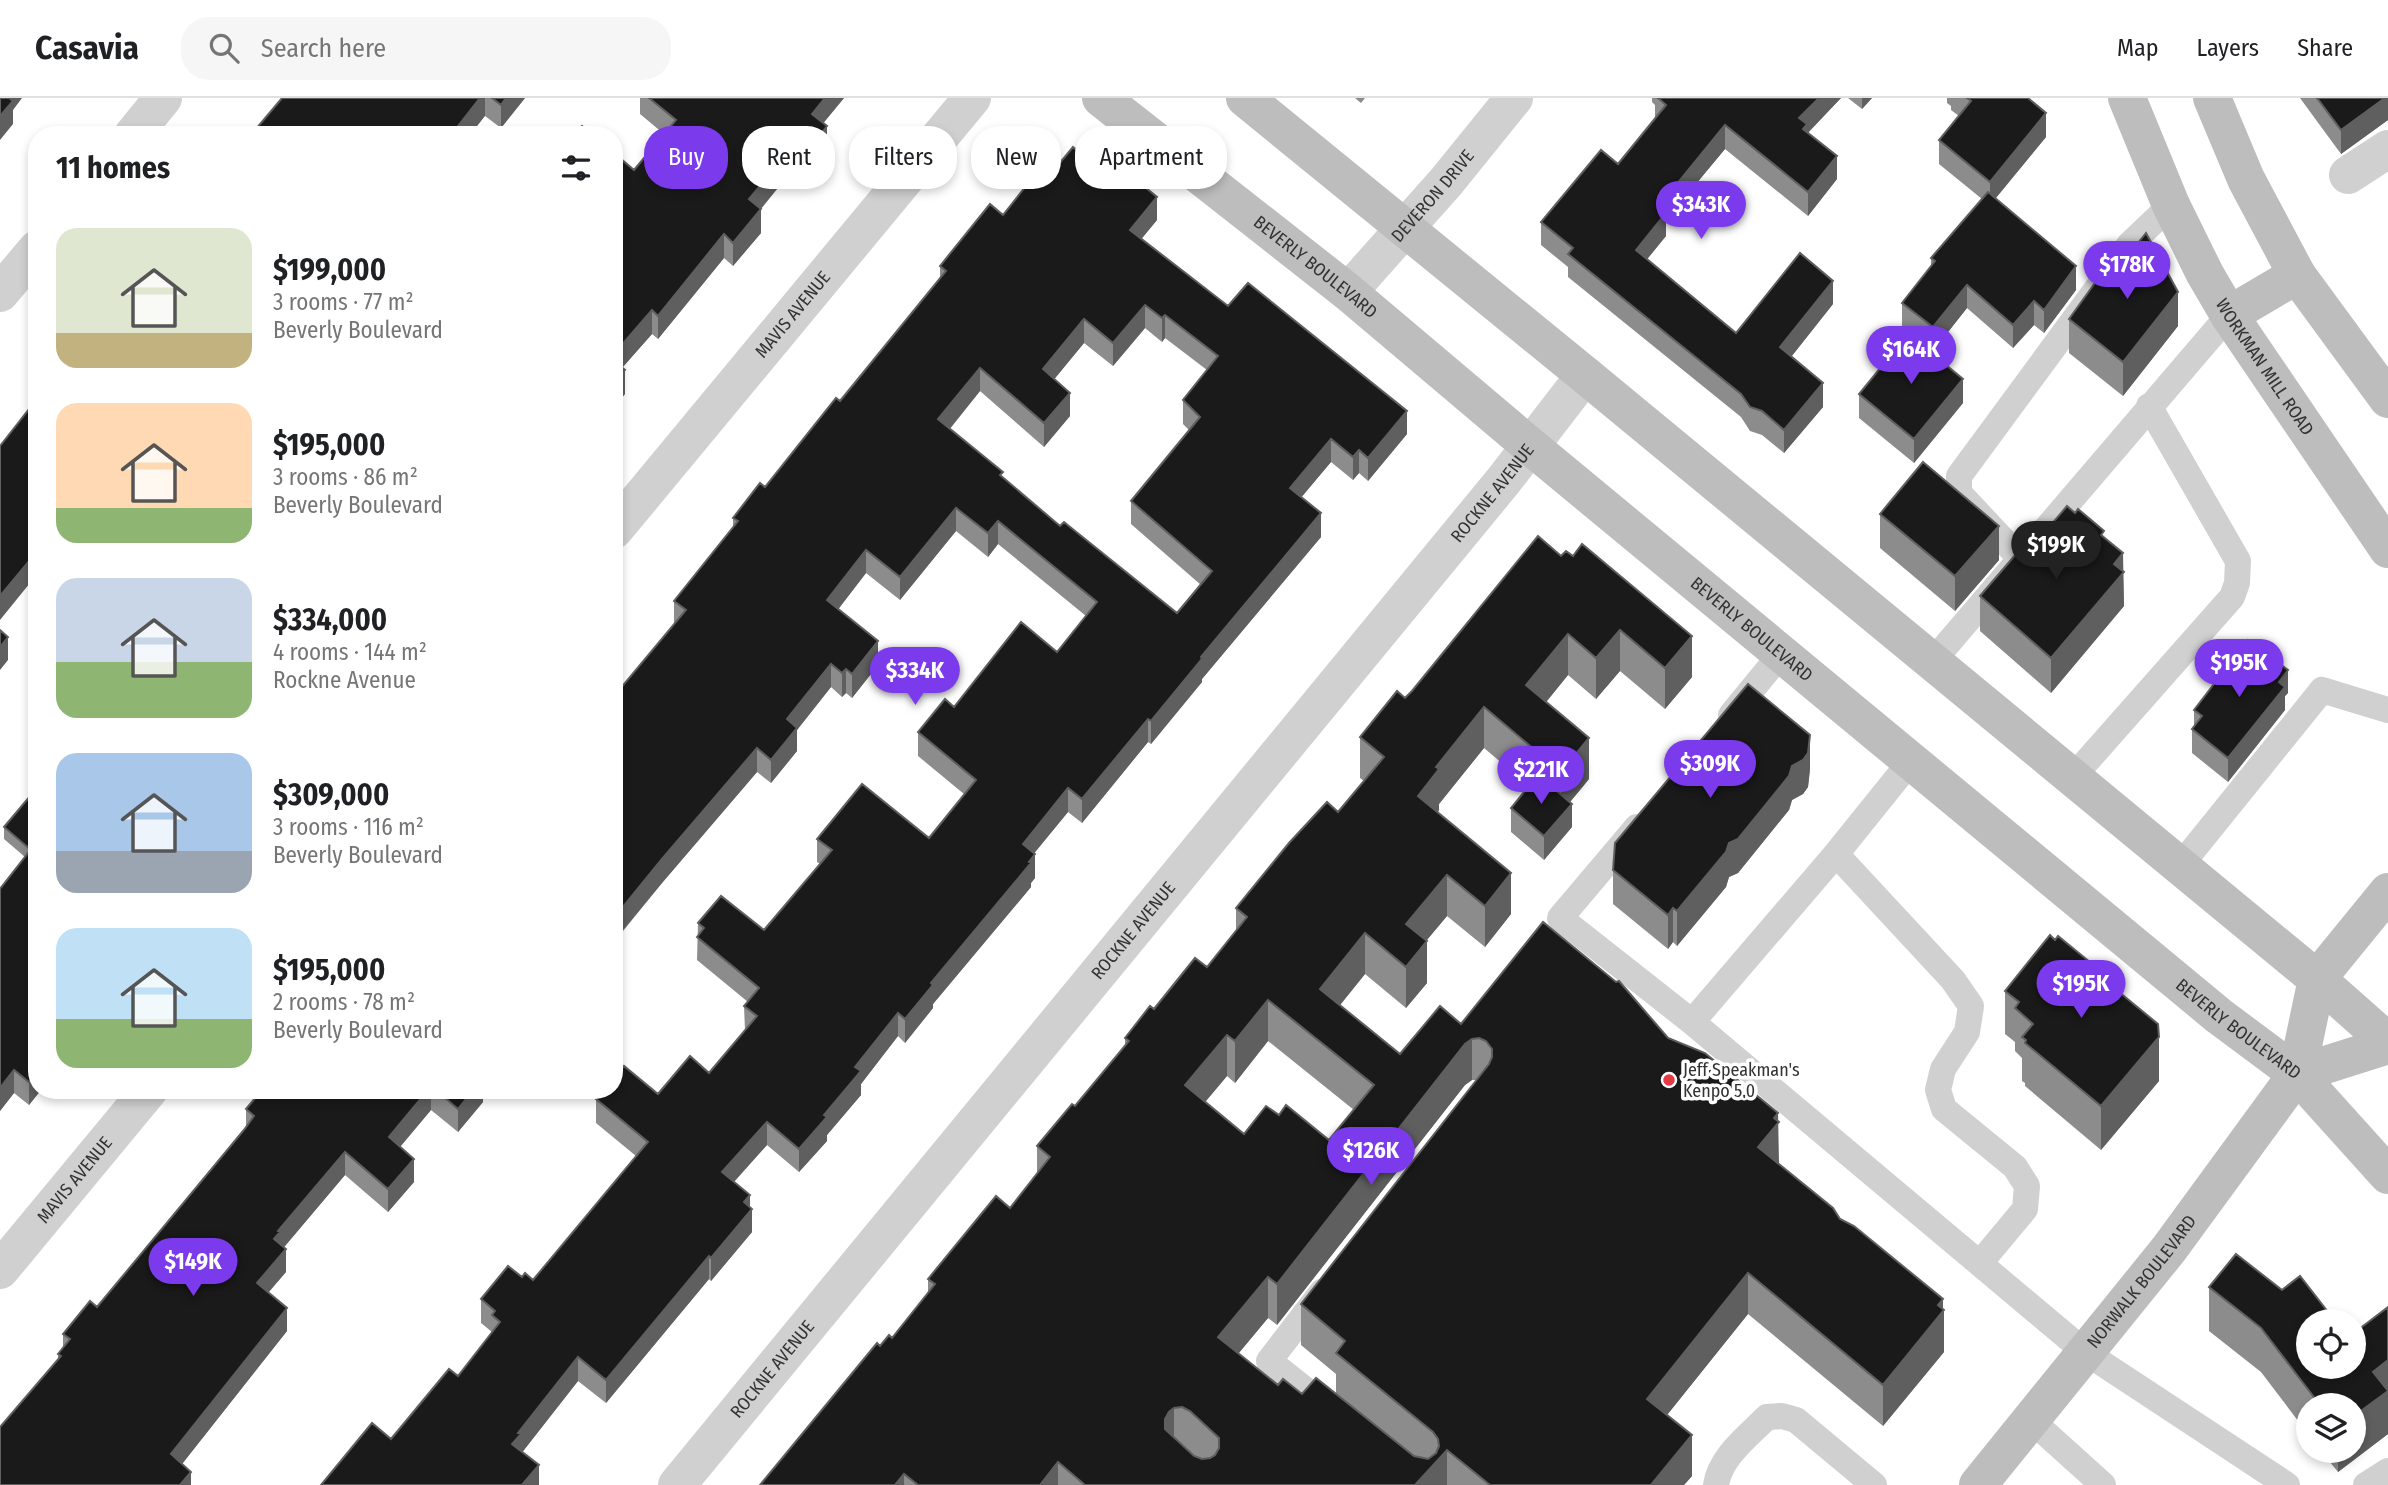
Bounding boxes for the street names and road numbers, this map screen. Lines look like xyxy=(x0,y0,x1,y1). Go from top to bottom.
street label: DEVERON DRIVE xyxy=(1387,145,1479,247)
street label: BEVERLY BOULEVARD xyxy=(1249,211,1382,323)
street label: MAVIS AVENUE xyxy=(750,267,835,362)
street label: WORKMAN MILL ROAD xyxy=(2211,295,2318,439)
street label: ROCKNE AVENUE xyxy=(1446,440,1539,547)
street label: BEVERLY BOULEVARD xyxy=(1686,572,1817,686)
street label: ROCKNE AVENUE xyxy=(1087,877,1180,984)
street label: BEVERLY BOULEVARD xyxy=(2171,974,2305,1084)
street label: MAVIS AVENUE xyxy=(32,1132,117,1228)
street label: NORWALK BOULEVARD xyxy=(2082,1211,2201,1353)
street label: ROCKNE AVENUE xyxy=(726,1316,819,1423)

